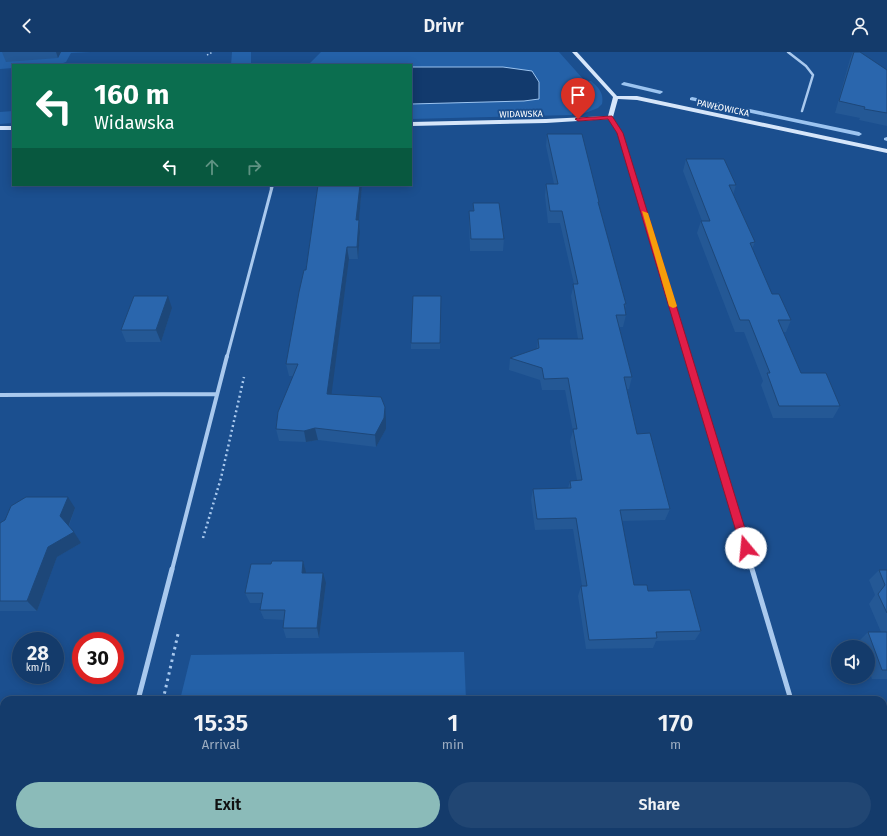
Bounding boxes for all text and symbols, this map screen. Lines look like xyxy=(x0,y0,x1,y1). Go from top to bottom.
icon: back xyxy=(16,15,38,37)
text: Drivr xyxy=(423,15,464,37)
icon: person xyxy=(849,15,871,37)
text: 160 m xyxy=(94,78,169,111)
pin xyxy=(561,78,595,119)
icon: left xyxy=(28,80,80,132)
icon: arrive xyxy=(567,84,589,106)
street label: PAWŁOWICKA xyxy=(696,98,751,119)
street label: WIDAWSKA xyxy=(499,109,544,119)
text: Widawska xyxy=(94,112,174,134)
icon: left xyxy=(159,156,181,178)
icon: ahead xyxy=(201,156,223,178)
icon: right xyxy=(243,156,265,178)
position arrow xyxy=(725,527,767,569)
speed limit sign: 30 xyxy=(72,632,124,684)
map controls xyxy=(831,640,875,684)
button: sound xyxy=(831,640,875,684)
text: 28 xyxy=(27,641,49,665)
text: km/h xyxy=(26,662,50,674)
text: 15:35 xyxy=(194,709,248,737)
text: 1 xyxy=(448,709,458,737)
text: 170 xyxy=(658,709,693,737)
text: Arrival xyxy=(202,737,240,752)
text: min xyxy=(442,737,464,752)
text: m xyxy=(670,737,681,752)
button: Exit xyxy=(16,782,440,828)
button: Share xyxy=(448,782,871,828)

